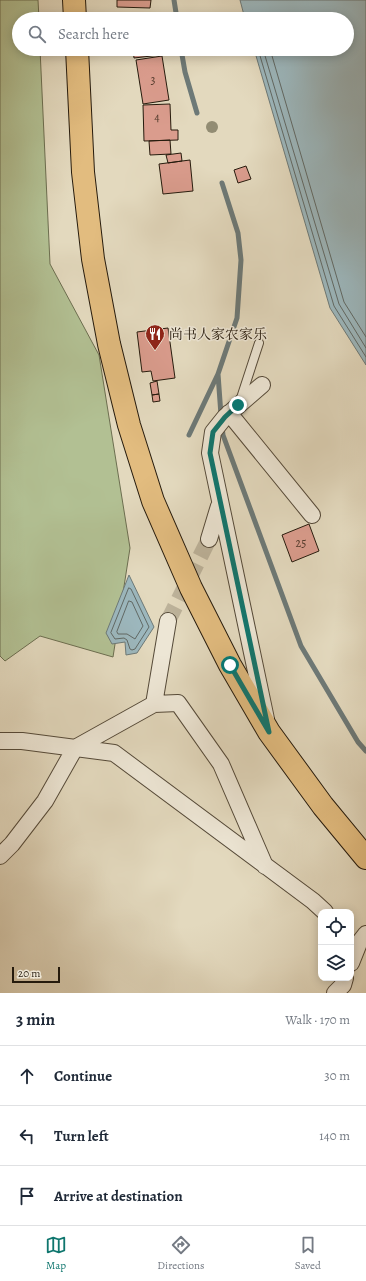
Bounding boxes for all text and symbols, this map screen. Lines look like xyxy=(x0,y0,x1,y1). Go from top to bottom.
search box xyxy=(12,12,354,56)
icon: search xyxy=(26,23,48,45)
text: Search here xyxy=(58,24,129,44)
house number: 3 xyxy=(151,72,156,88)
house number: 4 xyxy=(154,109,160,125)
restaurant icon: 尚书人家农家乐 xyxy=(144,323,166,351)
place label: 尚书人家农家乐 xyxy=(169,325,267,344)
route end xyxy=(229,396,247,414)
house number: 25 xyxy=(296,535,306,551)
route start xyxy=(221,656,239,674)
map controls xyxy=(318,909,354,981)
button: locate xyxy=(318,909,354,945)
button: layers xyxy=(318,945,354,981)
scale bar xyxy=(12,965,60,984)
text: 20 m xyxy=(18,966,40,981)
text: 3 min xyxy=(16,1008,55,1031)
text: Walk · 170 m xyxy=(285,1011,350,1028)
icon: ahead xyxy=(16,1065,38,1087)
text: Continue xyxy=(54,1066,112,1086)
text: 30 m xyxy=(324,1067,350,1084)
icon: left xyxy=(16,1125,38,1147)
text: Turn left xyxy=(54,1126,109,1146)
text: 140 m xyxy=(319,1127,350,1144)
icon: arrive xyxy=(16,1185,38,1207)
text: Arrive at destination xyxy=(54,1186,183,1206)
tab: Map xyxy=(45,1234,67,1273)
tab: Directions xyxy=(157,1234,205,1273)
tab: Saved xyxy=(295,1234,321,1273)

